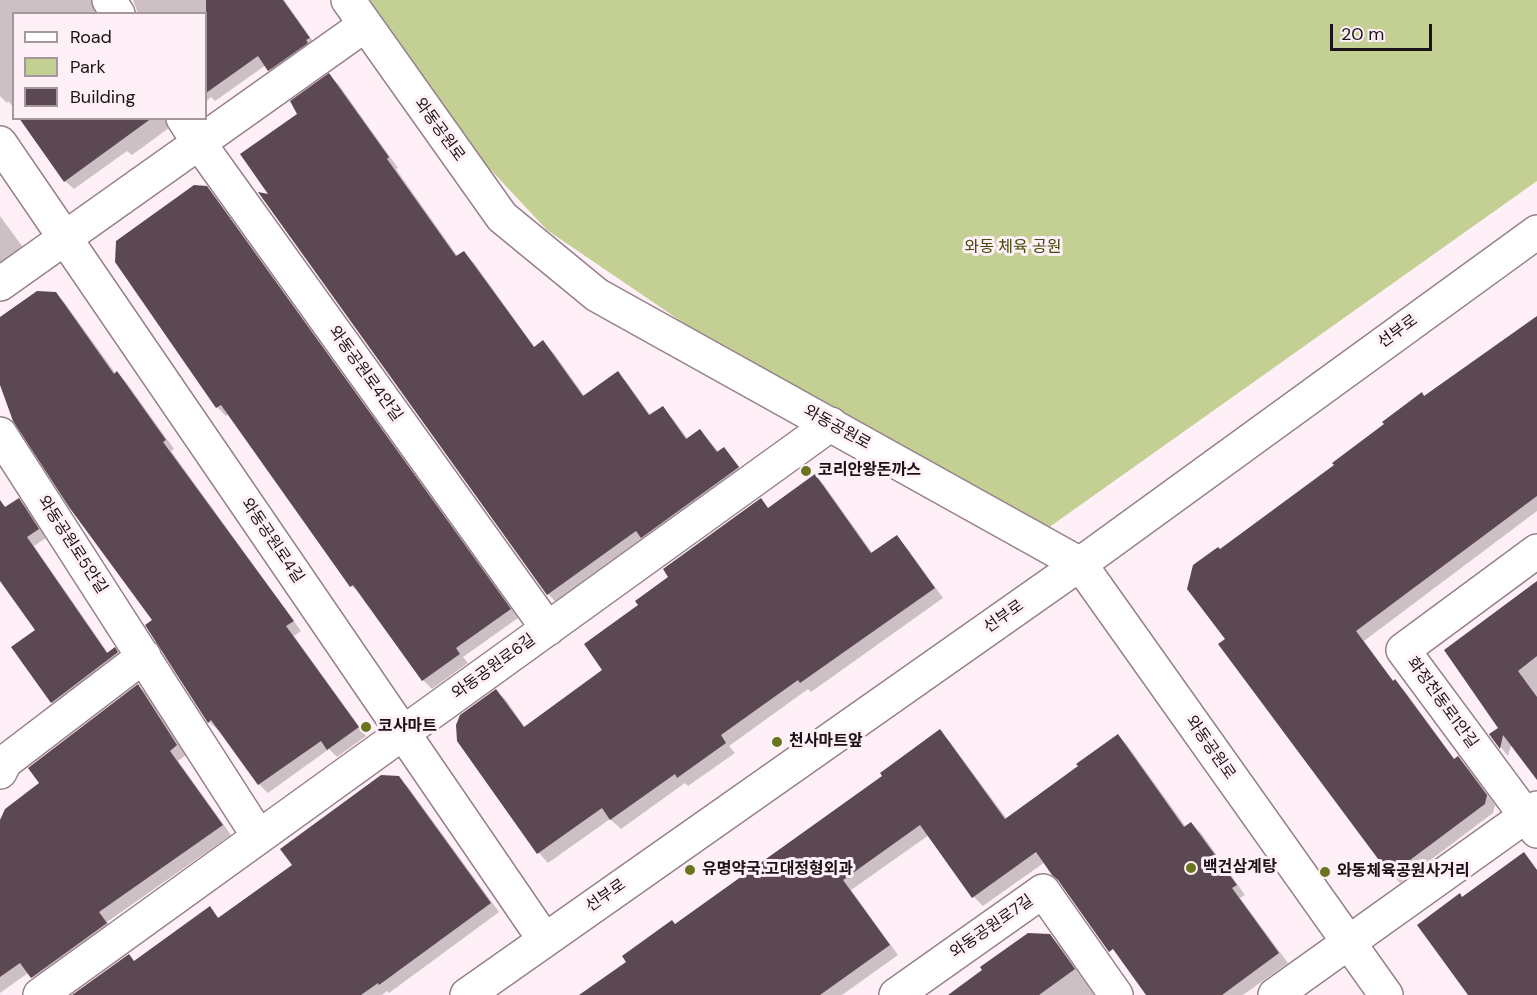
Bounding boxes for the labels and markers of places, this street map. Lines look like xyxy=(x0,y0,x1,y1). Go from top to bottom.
place label: 코리안왕돈까스 xyxy=(818,461,921,481)
marker: 코리안왕돈까스 xyxy=(799,464,813,478)
place label: 코사마트 xyxy=(378,717,437,737)
marker: 코사마트 xyxy=(359,720,373,734)
place label: 천사마트앞 xyxy=(789,732,863,752)
marker: 천사마트앞 xyxy=(770,735,784,749)
place label: 백건삼계탕 xyxy=(1203,858,1277,878)
place label: 유명약국.고대정형외과 xyxy=(702,860,853,880)
marker: 백건삼계탕 xyxy=(1184,861,1198,875)
place label: 와동체육공원사거리 xyxy=(1337,862,1469,882)
marker: 유명약국.고대정형외과 xyxy=(683,863,697,877)
marker: 와동체육공원사거리 xyxy=(1318,865,1332,879)

